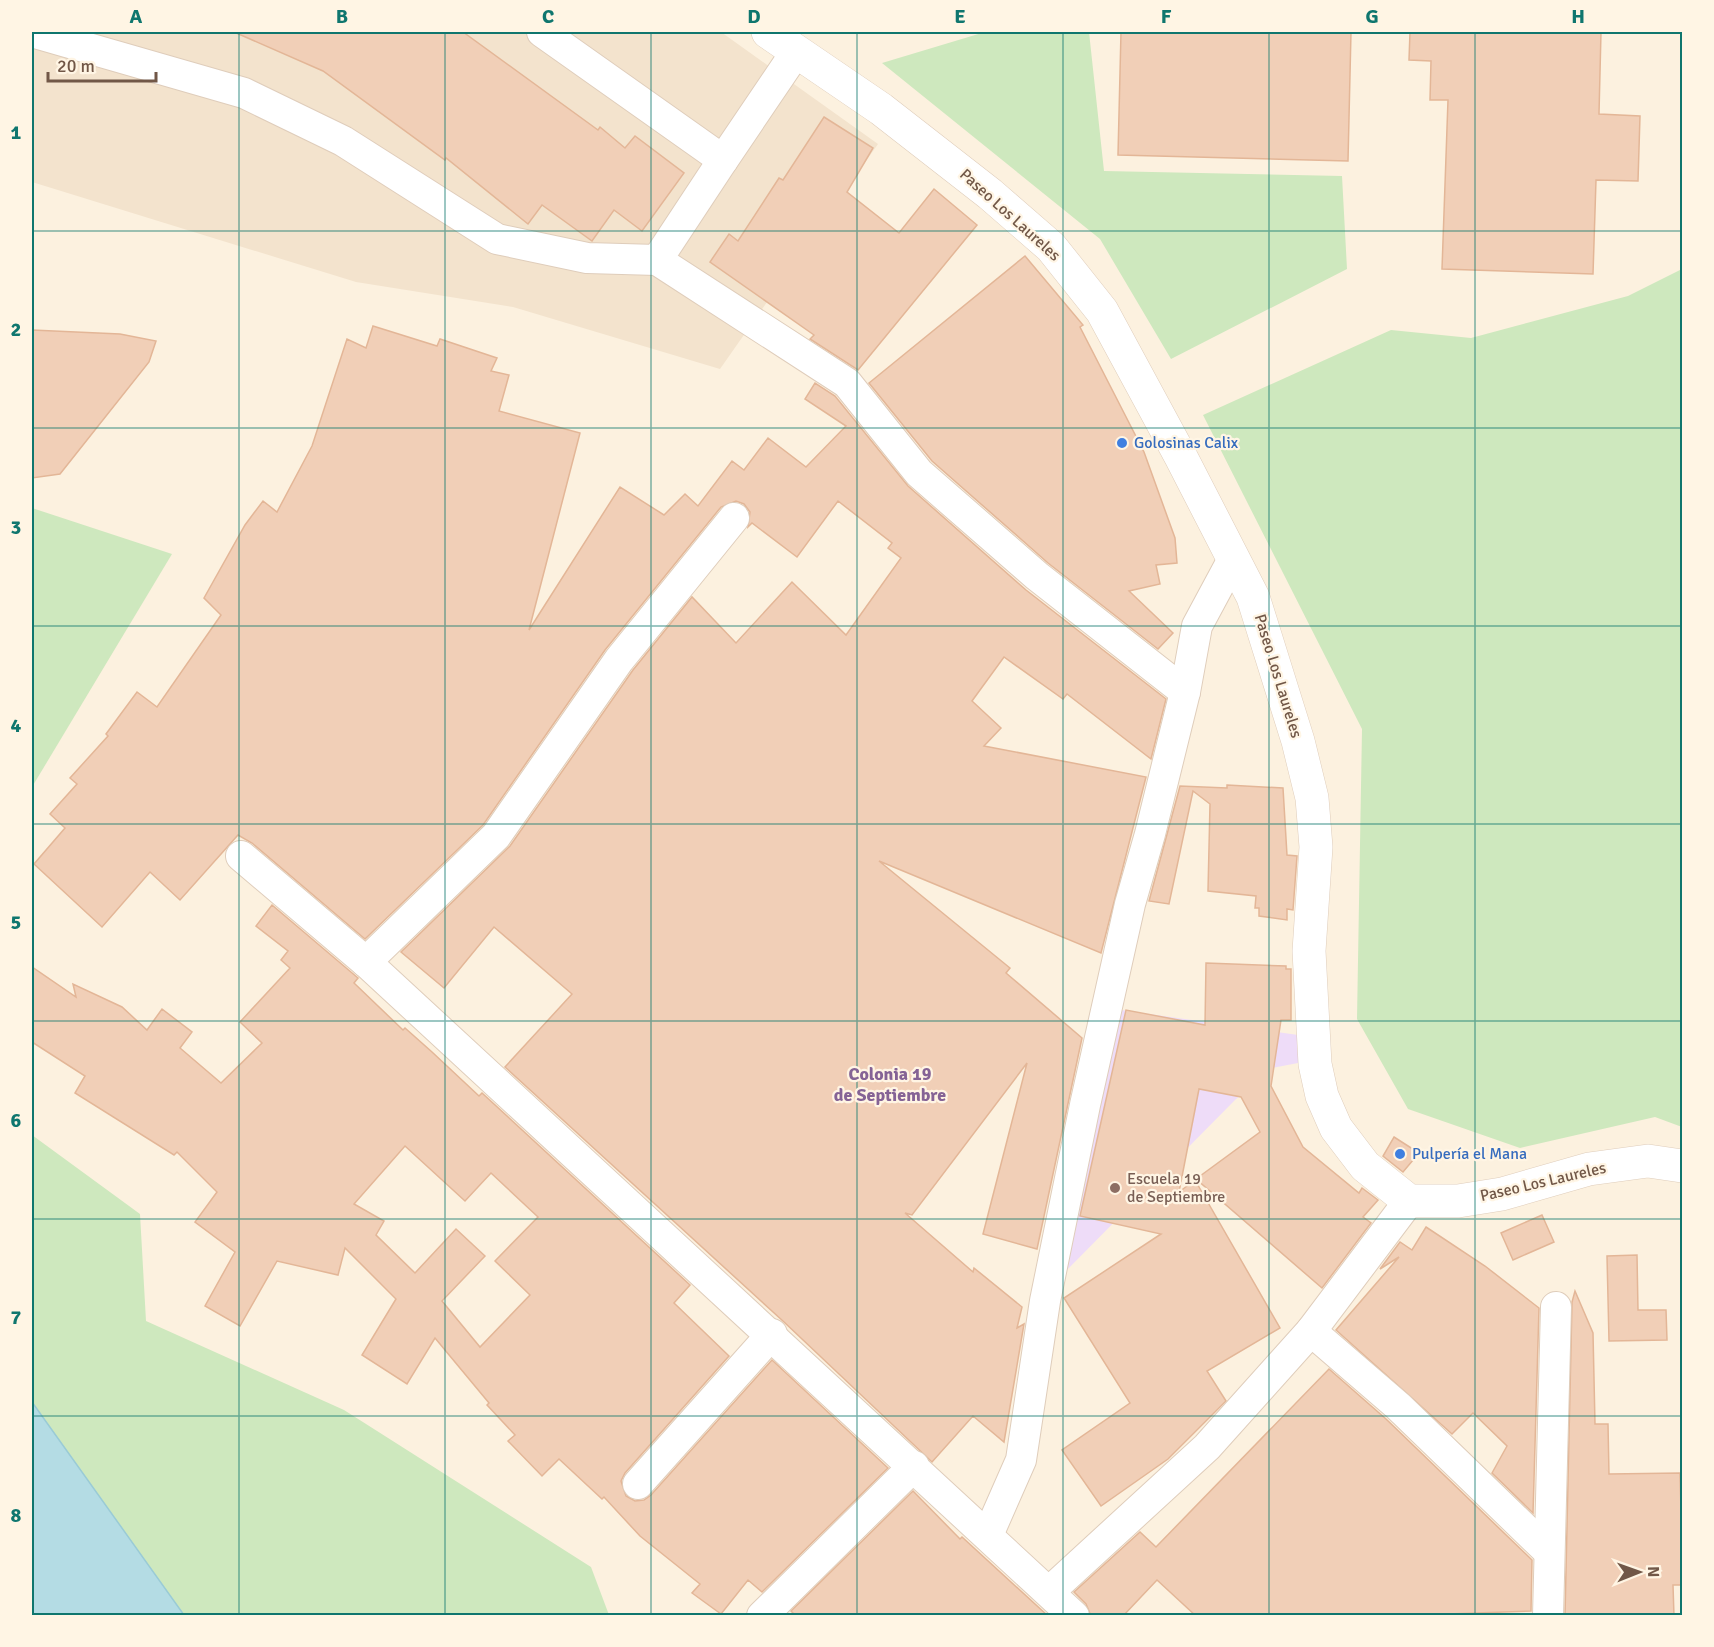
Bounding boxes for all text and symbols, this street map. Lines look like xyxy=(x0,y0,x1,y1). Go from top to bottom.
text: A xyxy=(130,4,143,29)
text: B xyxy=(336,4,348,29)
text: C xyxy=(542,4,554,29)
text: D xyxy=(747,4,761,29)
text: E xyxy=(954,4,966,29)
text: F xyxy=(1161,4,1172,29)
text: G xyxy=(1365,4,1379,29)
text: H xyxy=(1571,4,1585,29)
scale bar xyxy=(48,45,156,83)
text: 20 m xyxy=(57,55,95,77)
text: 1 xyxy=(11,120,22,145)
street label: Paseo Los Laureles xyxy=(956,165,1064,265)
text: 2 xyxy=(11,317,21,342)
place label: Golosinas Calix xyxy=(1134,433,1239,453)
marker: Golosinas Calix xyxy=(1115,436,1129,450)
text: 3 xyxy=(11,515,21,540)
street label: Paseo Los Laureles xyxy=(1250,612,1306,740)
text: 4 xyxy=(11,713,22,738)
text: 5 xyxy=(11,910,21,935)
district label: Colonia 19 de Septiembre xyxy=(834,1063,946,1106)
text: 6 xyxy=(11,1108,22,1133)
place label: Pulpería el Mana xyxy=(1412,1144,1527,1164)
marker: Pulpería el Mana xyxy=(1393,1147,1407,1161)
street label: Paseo Los Laureles xyxy=(1478,1158,1608,1206)
place label: Escuela 19 de Septiembre xyxy=(1127,1169,1225,1207)
marker: Escuela 19 de Septiembre xyxy=(1108,1181,1122,1195)
text: 7 xyxy=(11,1305,22,1330)
text: 8 xyxy=(11,1503,22,1528)
north arrow xyxy=(1609,1542,1669,1602)
text: N xyxy=(1643,1566,1663,1577)

